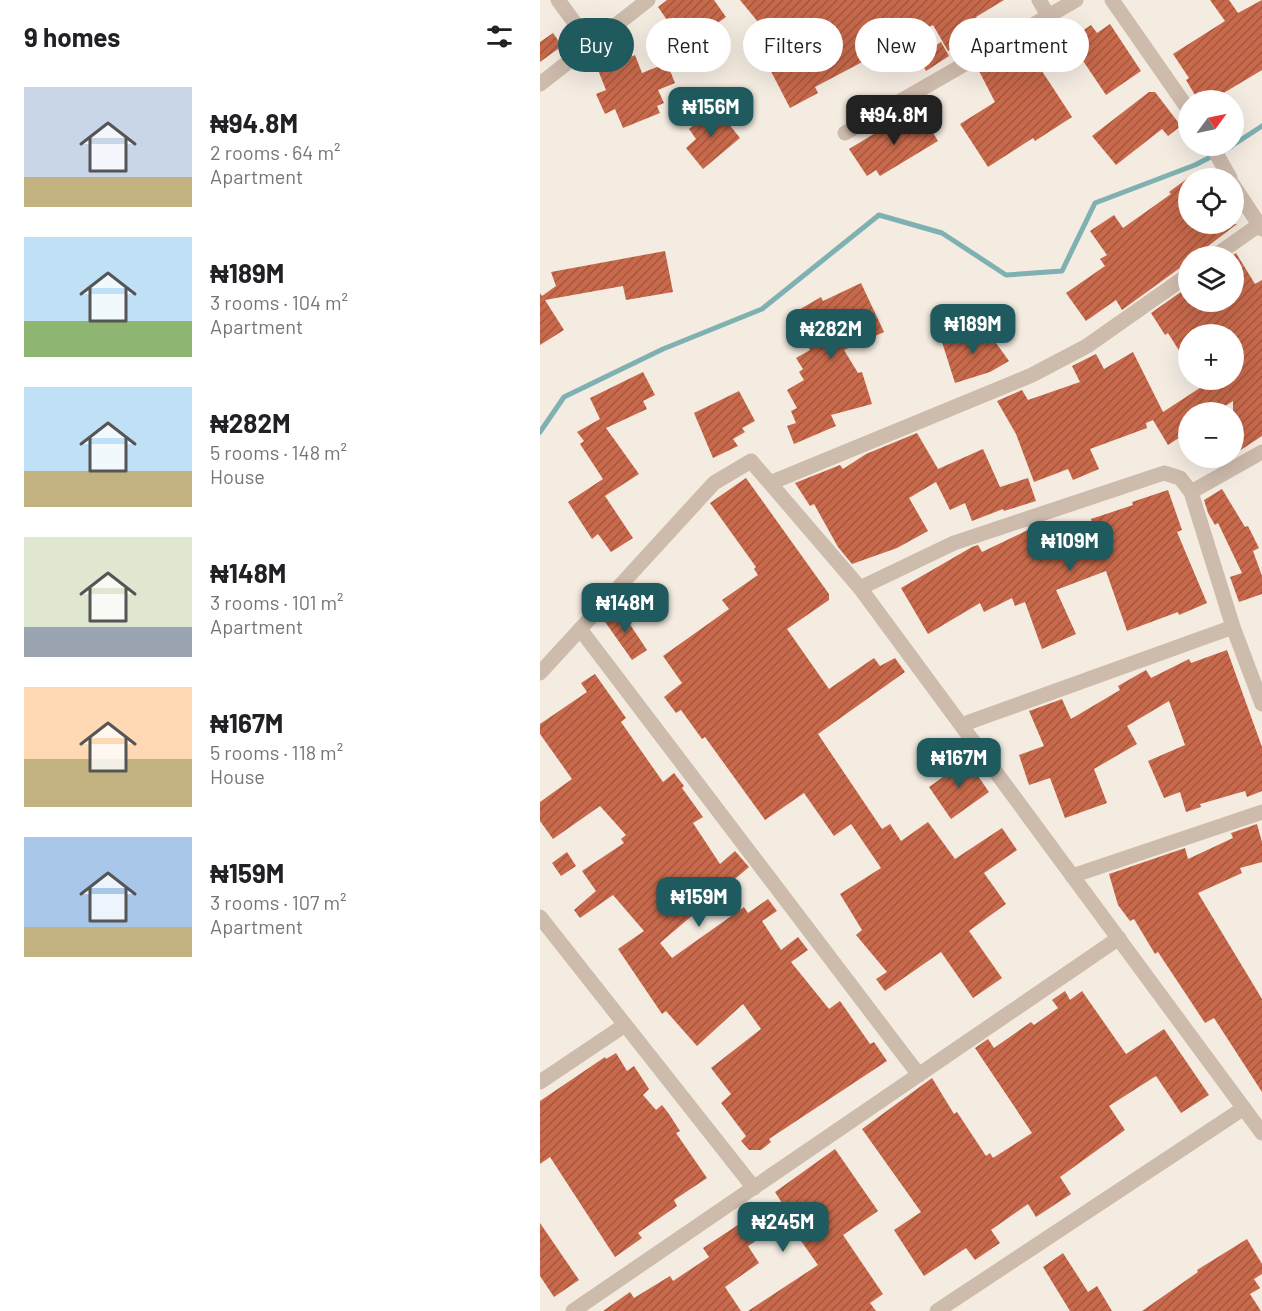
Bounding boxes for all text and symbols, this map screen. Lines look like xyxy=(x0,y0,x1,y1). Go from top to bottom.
chip: Buy xyxy=(558,18,634,72)
chip: Rent xyxy=(646,18,731,72)
chip: Filters xyxy=(743,18,843,72)
chip: New xyxy=(855,18,937,72)
chip: Apartment xyxy=(949,18,1089,72)
icon: filters xyxy=(483,20,516,53)
text: 9 homes xyxy=(24,21,120,52)
pin: ₦156M xyxy=(669,87,753,138)
north arrow xyxy=(1178,90,1244,156)
map controls xyxy=(1178,90,1244,468)
text: ₦156M xyxy=(682,94,740,118)
pin: ₦94.8M xyxy=(845,95,943,146)
text: ₦94.8M xyxy=(860,102,928,126)
text: ₦94.8M xyxy=(210,107,298,138)
icon: home xyxy=(72,111,144,183)
text: 2 rooms · 64 m² xyxy=(210,140,340,164)
text: Apartment xyxy=(210,164,303,188)
button: locate xyxy=(1178,168,1244,234)
button: layers xyxy=(1178,246,1244,312)
text: ₦189M xyxy=(210,257,284,288)
icon: home xyxy=(72,261,144,333)
text: 3 rooms · 104 m² xyxy=(210,290,348,314)
pin: ₦189M xyxy=(931,304,1015,355)
pin: ₦282M xyxy=(789,309,873,360)
text: ₦189M xyxy=(944,311,1002,335)
text: Apartment xyxy=(210,314,303,338)
text: ₦282M xyxy=(800,316,862,340)
button: + xyxy=(1178,324,1244,390)
button: − xyxy=(1178,402,1244,468)
text: ₦282M xyxy=(210,407,291,438)
icon: home xyxy=(72,411,144,483)
text: 5 rooms · 148 m² xyxy=(210,440,347,464)
text: House xyxy=(210,464,265,488)
pin: ₦109M xyxy=(1028,521,1112,572)
text: ₦109M xyxy=(1041,528,1099,552)
text: ₦148M xyxy=(210,557,286,588)
icon: home xyxy=(72,561,144,633)
pin: ₦148M xyxy=(583,583,667,634)
text: 3 rooms · 101 m² xyxy=(210,590,343,614)
text: ₦148M xyxy=(596,590,654,614)
text: Apartment xyxy=(210,614,303,638)
text: ₦167M xyxy=(210,707,283,738)
icon: home xyxy=(72,711,144,783)
pin: ₦167M xyxy=(917,738,1001,789)
text: 5 rooms · 118 m² xyxy=(210,740,343,764)
text: ₦167M xyxy=(931,745,987,769)
text: House xyxy=(210,764,265,788)
text: ₦159M xyxy=(210,857,284,888)
icon: home xyxy=(72,861,144,933)
pin: ₦159M xyxy=(657,877,741,928)
text: ₦159M xyxy=(670,884,728,908)
text: 3 rooms · 107 m² xyxy=(210,890,346,914)
text: Apartment xyxy=(210,914,303,938)
pin: ₦245M xyxy=(741,1202,825,1253)
text: ₦245M xyxy=(752,1209,814,1233)

